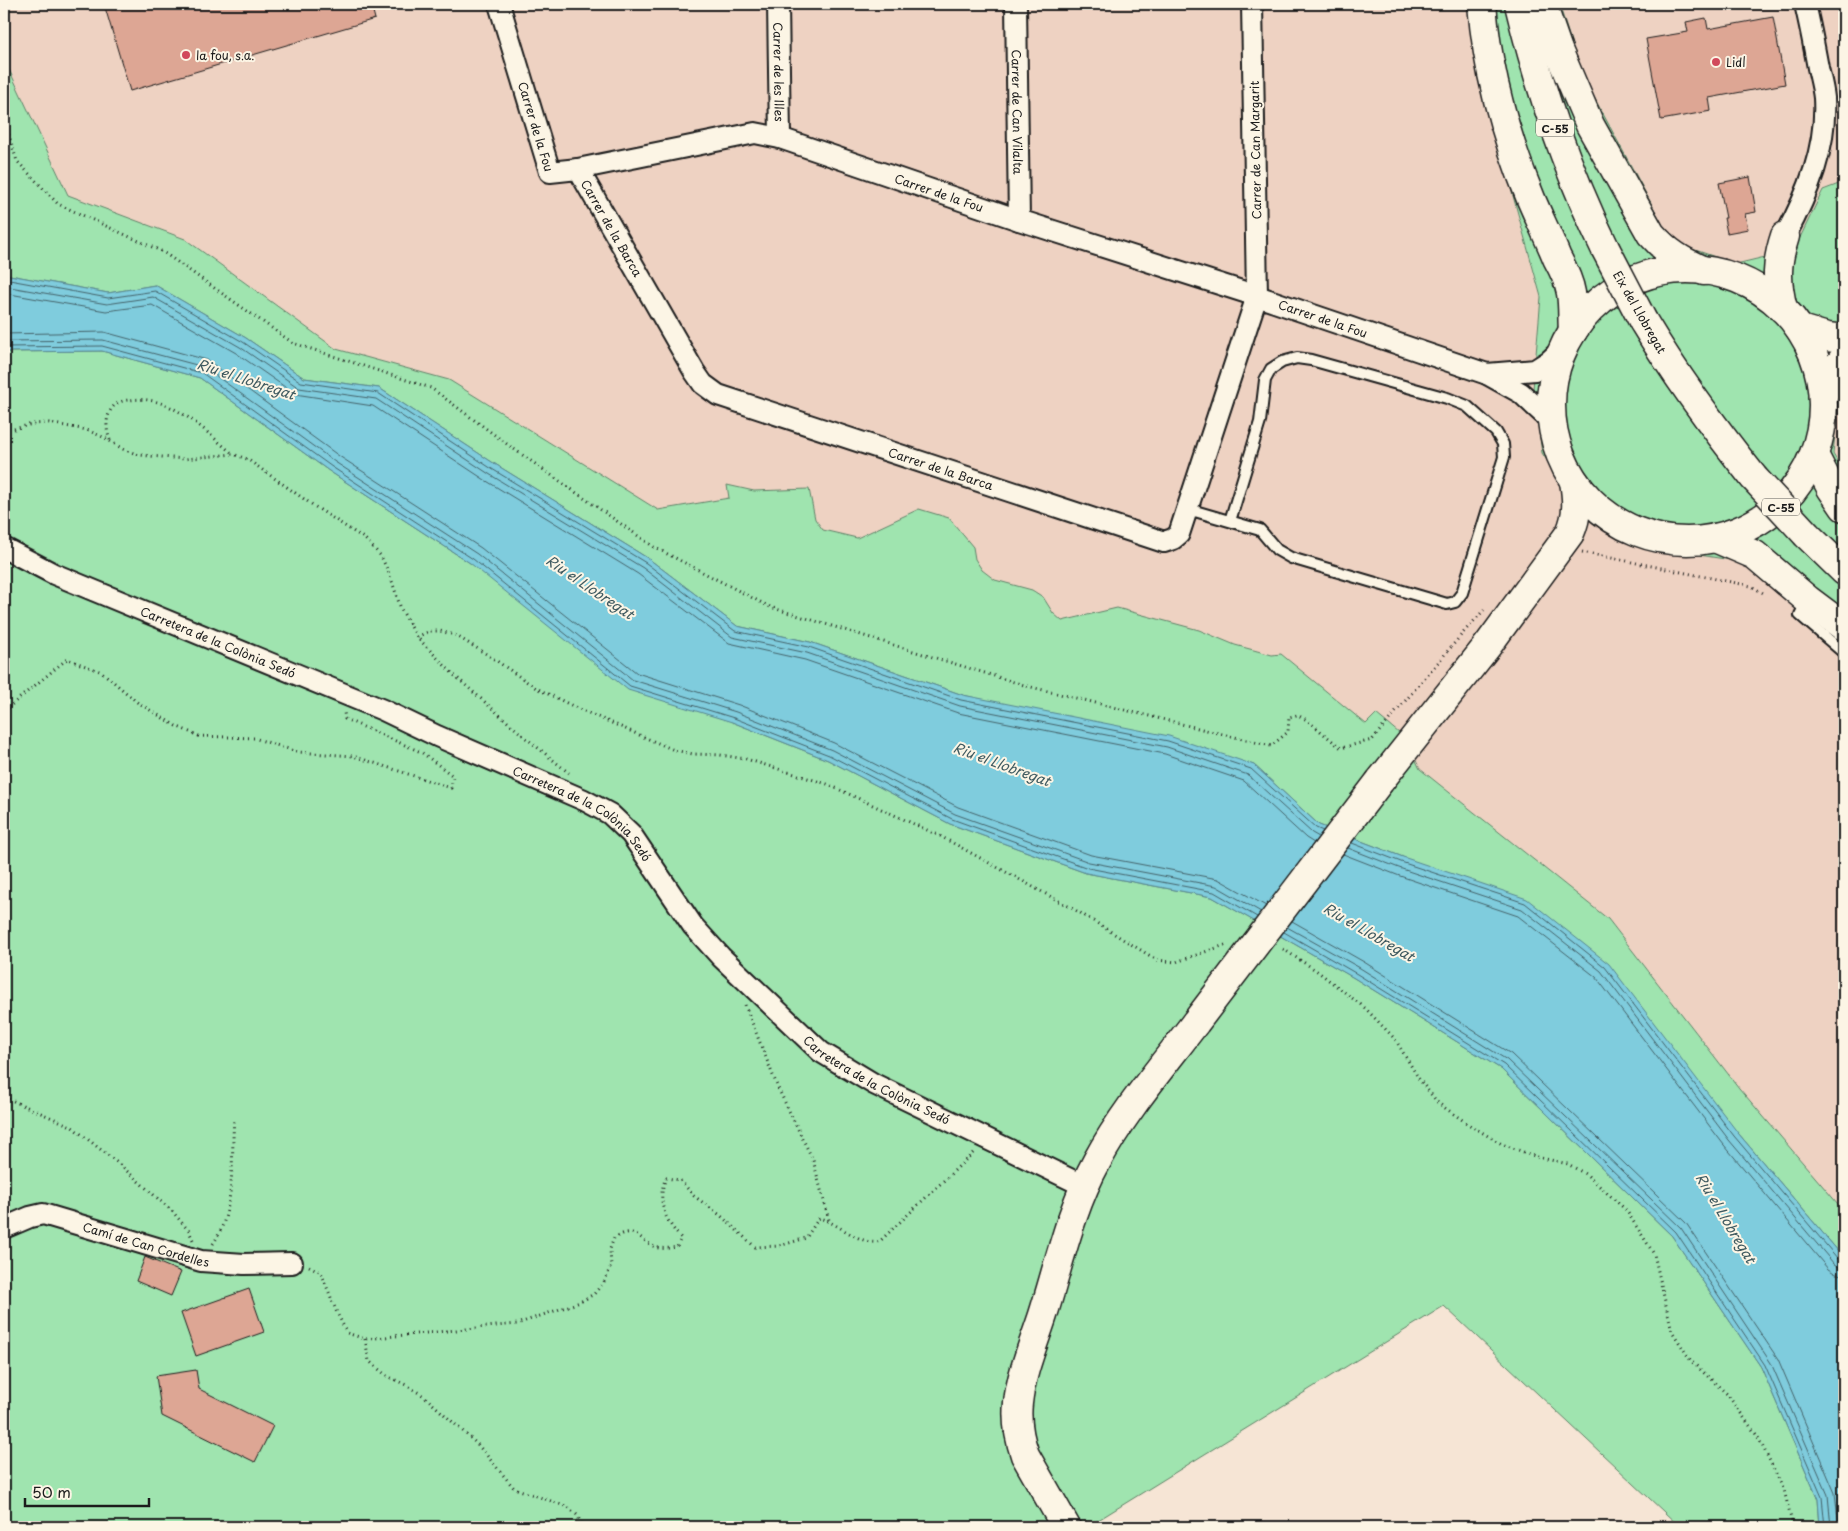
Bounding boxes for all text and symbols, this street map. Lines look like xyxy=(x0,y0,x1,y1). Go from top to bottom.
street label: Carrer de les Illes xyxy=(769,22,789,122)
place label: la fou, s.a. xyxy=(196,46,255,64)
marker: la fou, s.a. xyxy=(180,49,192,61)
street label: Carrer de Can Vilalta xyxy=(1008,49,1027,175)
place label: Lidl xyxy=(1726,53,1746,71)
marker: Lidl xyxy=(1710,56,1722,68)
street label: Carrer de la Fou xyxy=(514,79,558,174)
street label: Carrer de Can Margarit xyxy=(1245,81,1265,219)
road number: C-55 xyxy=(1536,120,1574,136)
street label: Carrer de la Fou xyxy=(892,169,986,216)
street label: Carrer de la Barca xyxy=(577,176,647,280)
street label: Eix del Llobregat xyxy=(1609,267,1671,357)
street label: Carrer de la Fou xyxy=(1276,295,1370,342)
water label: Riu el Llobregat xyxy=(194,353,300,405)
street label: Carrer de la Barca xyxy=(886,443,996,494)
road number: C-55 xyxy=(1762,498,1800,516)
water label: Riu el Llobregat xyxy=(542,550,640,625)
street label: Carretera de la Colònia Sedó xyxy=(138,602,299,682)
water label: Riu el Llobregat xyxy=(951,737,1056,792)
street label: Carretera de la Colònia Sedó xyxy=(510,761,656,865)
water label: Riu el Llobregat xyxy=(1320,897,1420,968)
street label: Carretera de la Colònia Sedó xyxy=(800,1031,953,1129)
water label: Riu el Llobregat xyxy=(1691,1169,1762,1269)
street label: Camí de Can Cordelles xyxy=(81,1217,210,1271)
scale bar xyxy=(25,1476,149,1508)
text: 50 m xyxy=(32,1480,71,1503)

